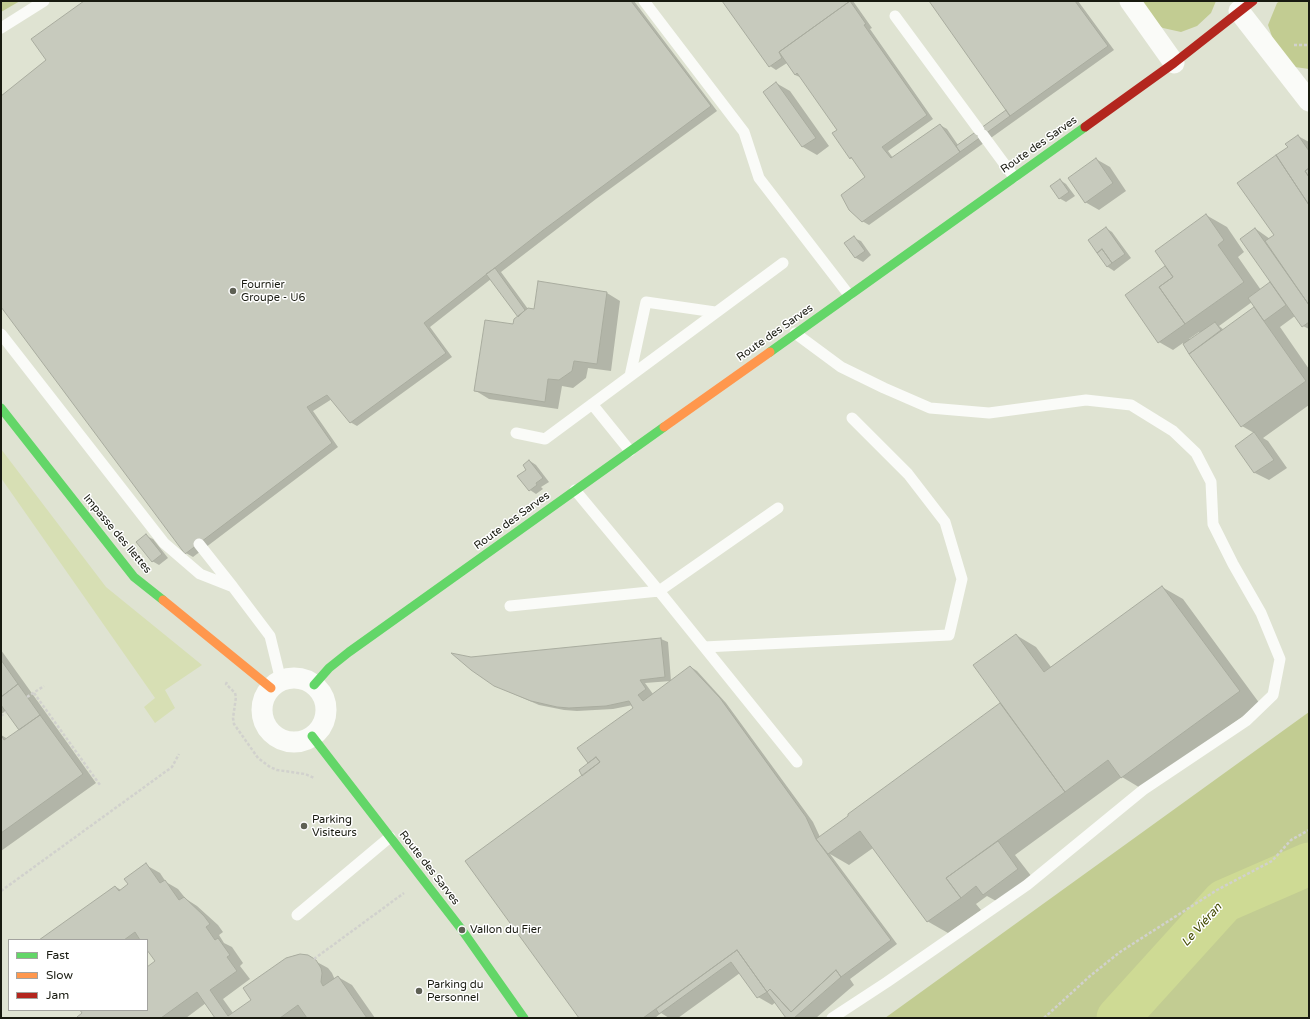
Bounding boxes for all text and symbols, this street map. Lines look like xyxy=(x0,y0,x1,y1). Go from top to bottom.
street label: Route des Sarves xyxy=(998,114,1080,176)
place label: Fournier Groupe - U6 xyxy=(241,278,305,304)
marker: Fournier Groupe - U6 xyxy=(228,286,238,296)
street label: Route des Sarves xyxy=(734,302,816,364)
street label: Route des Sarves xyxy=(472,489,552,553)
street label: Impasse des Ilettes xyxy=(80,492,154,576)
place label: Parking Visiteurs xyxy=(312,813,357,839)
marker: Parking Visiteurs xyxy=(299,821,309,831)
street label: Route des Sarves xyxy=(396,828,462,908)
water label: Le Viéran xyxy=(1179,900,1225,950)
place label: Vallon du Fier xyxy=(470,923,541,937)
marker: Vallon du Fier xyxy=(457,925,467,935)
legend xyxy=(8,939,148,1011)
text: Fast xyxy=(46,948,69,962)
text: Slow xyxy=(46,968,73,982)
place label: Parking du Personnel xyxy=(427,978,483,1004)
marker: Parking du Personnel xyxy=(414,986,424,996)
text: Jam xyxy=(46,988,69,1002)

